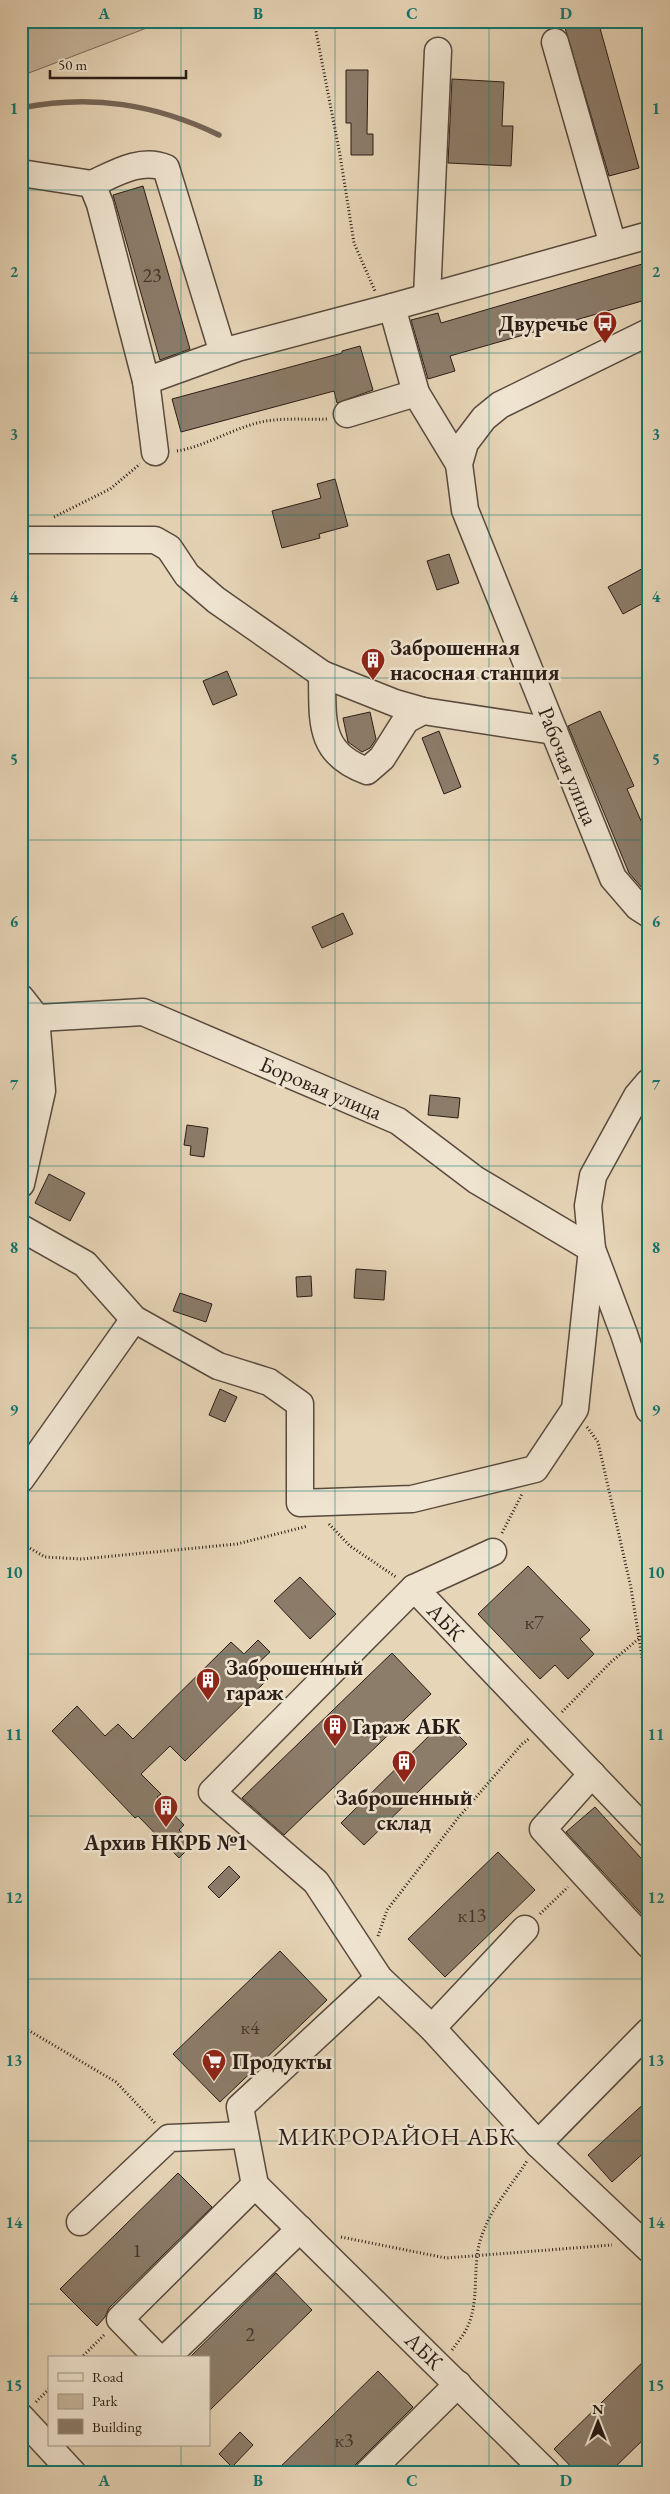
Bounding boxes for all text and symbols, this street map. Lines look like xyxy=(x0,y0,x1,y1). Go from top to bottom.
text: A xyxy=(97,3,110,24)
text: B xyxy=(253,3,263,24)
text: C xyxy=(406,3,418,24)
text: D xyxy=(560,3,572,24)
scale bar xyxy=(50,48,186,80)
text: 50 m xyxy=(58,55,87,74)
text: 1 xyxy=(10,98,18,119)
text: 1 xyxy=(652,98,660,119)
text: 2 xyxy=(10,261,19,282)
text: 2 xyxy=(652,261,661,282)
house number: 23 xyxy=(142,262,162,288)
place label: Двуречье xyxy=(498,309,588,338)
bus stop icon: Двуречье xyxy=(592,310,618,344)
text: 3 xyxy=(10,424,18,445)
text: 3 xyxy=(652,424,660,445)
text: 4 xyxy=(10,586,19,607)
text: 4 xyxy=(652,586,661,607)
place label: Заброшенная насосная станция xyxy=(390,633,560,687)
building icon: Заброшенная насосная станция xyxy=(360,647,386,681)
street label: Рабочая улица xyxy=(531,703,605,830)
text: 5 xyxy=(10,749,18,770)
text: 5 xyxy=(652,749,660,770)
text: 6 xyxy=(10,911,19,932)
text: 6 xyxy=(652,911,661,932)
street label: Боровая улица xyxy=(256,1049,387,1127)
text: 7 xyxy=(10,1074,19,1095)
text: 7 xyxy=(652,1074,661,1095)
text: 8 xyxy=(10,1237,18,1258)
text: 8 xyxy=(652,1237,660,1258)
text: 9 xyxy=(10,1399,19,1420)
text: 9 xyxy=(652,1399,661,1420)
text: 10 xyxy=(6,1562,23,1583)
text: 10 xyxy=(648,1562,665,1583)
street label: АБК xyxy=(420,1596,472,1648)
house number: к7 xyxy=(524,1609,544,1635)
place label: Заброшенный гараж xyxy=(226,1653,363,1707)
building icon: Заброшенный гараж xyxy=(195,1667,221,1701)
place label: Гараж АБК xyxy=(352,1712,461,1741)
building icon: Гараж АБК xyxy=(322,1713,348,1747)
text: 11 xyxy=(6,1724,22,1745)
text: 11 xyxy=(648,1724,664,1745)
building icon: Заброшенный склад xyxy=(391,1749,417,1783)
place label: Заброшенный склад xyxy=(335,1783,473,1837)
building icon: Архив НКРБ №1 xyxy=(153,1794,179,1828)
place label: Архив НКРБ №1 xyxy=(83,1828,248,1857)
text: 12 xyxy=(6,1887,23,1908)
text: 12 xyxy=(648,1887,665,1908)
house number: к13 xyxy=(458,1902,486,1928)
house number: к4 xyxy=(240,2014,260,2040)
place label: Продукты xyxy=(232,2047,332,2076)
supermarket icon: Продукты xyxy=(201,2048,227,2082)
text: 13 xyxy=(6,2050,22,2071)
text: 13 xyxy=(648,2050,664,2071)
district label: МИКРОРАЙОН АБК xyxy=(278,2121,516,2152)
text: 14 xyxy=(6,2212,23,2233)
text: 14 xyxy=(648,2212,665,2233)
house number: 1 xyxy=(132,2237,142,2263)
house number: 2 xyxy=(245,2321,255,2347)
street label: АБК xyxy=(398,2325,450,2377)
legend xyxy=(48,2356,210,2446)
text: Road xyxy=(92,2367,124,2386)
text: 15 xyxy=(6,2375,22,2396)
text: 15 xyxy=(648,2375,664,2396)
text: Park xyxy=(92,2391,119,2410)
north arrow xyxy=(572,2396,622,2446)
text: N xyxy=(592,2400,604,2418)
text: Building xyxy=(92,2417,142,2436)
house number: к3 xyxy=(334,2427,354,2453)
text: A xyxy=(97,2470,110,2491)
text: B xyxy=(253,2470,263,2491)
text: C xyxy=(406,2470,418,2491)
text: D xyxy=(560,2470,572,2491)

